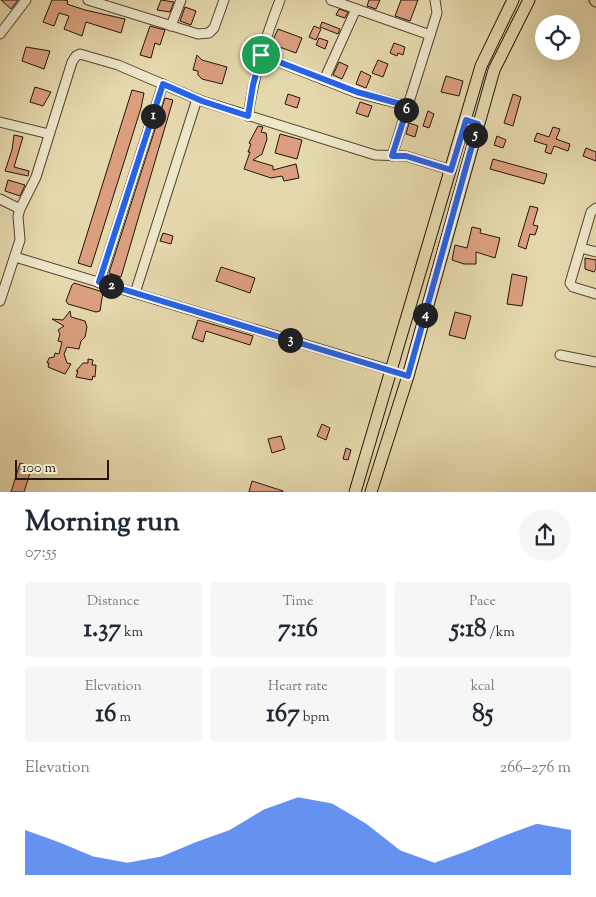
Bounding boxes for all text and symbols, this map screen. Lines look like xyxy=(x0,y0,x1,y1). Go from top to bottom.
map controls xyxy=(535,15,580,60)
button: locate xyxy=(535,15,580,60)
pin xyxy=(240,34,282,76)
icon: arrive xyxy=(247,41,275,69)
pin: 6 xyxy=(394,98,418,122)
text: 6 xyxy=(403,100,410,120)
pin: 1 xyxy=(140,104,166,128)
text: 1 xyxy=(151,106,156,126)
pin: 5 xyxy=(462,122,488,148)
text: 5 xyxy=(473,125,478,145)
pin: 2 xyxy=(98,274,124,298)
text: 2 xyxy=(108,276,115,296)
pin: 4 xyxy=(412,302,438,328)
text: 4 xyxy=(422,305,429,325)
pin: 3 xyxy=(278,328,302,352)
text: 3 xyxy=(288,330,293,350)
scale bar xyxy=(15,457,109,480)
text: 100 m xyxy=(22,459,56,479)
text: Morning run xyxy=(25,503,180,543)
button: share xyxy=(519,509,571,561)
text: 07:55 xyxy=(25,542,57,565)
text: Distance xyxy=(87,592,140,612)
text: Time xyxy=(282,592,314,612)
text: Pace xyxy=(469,592,496,612)
text: 1.37 xyxy=(84,612,121,648)
text: 7:16 xyxy=(278,612,318,648)
text: 5:18 xyxy=(450,612,487,648)
text: km xyxy=(121,623,143,643)
text: /km xyxy=(487,623,515,643)
text: Elevation xyxy=(85,677,142,697)
text: Heart rate xyxy=(268,677,328,697)
text: kcal xyxy=(471,677,495,697)
text: 16 xyxy=(96,697,117,733)
text: 167 xyxy=(266,697,300,733)
text: 85 xyxy=(472,697,493,733)
text: m xyxy=(117,708,131,728)
text: bpm xyxy=(300,708,330,728)
text: Elevation xyxy=(25,757,90,780)
text: 266–276 m xyxy=(500,757,571,780)

